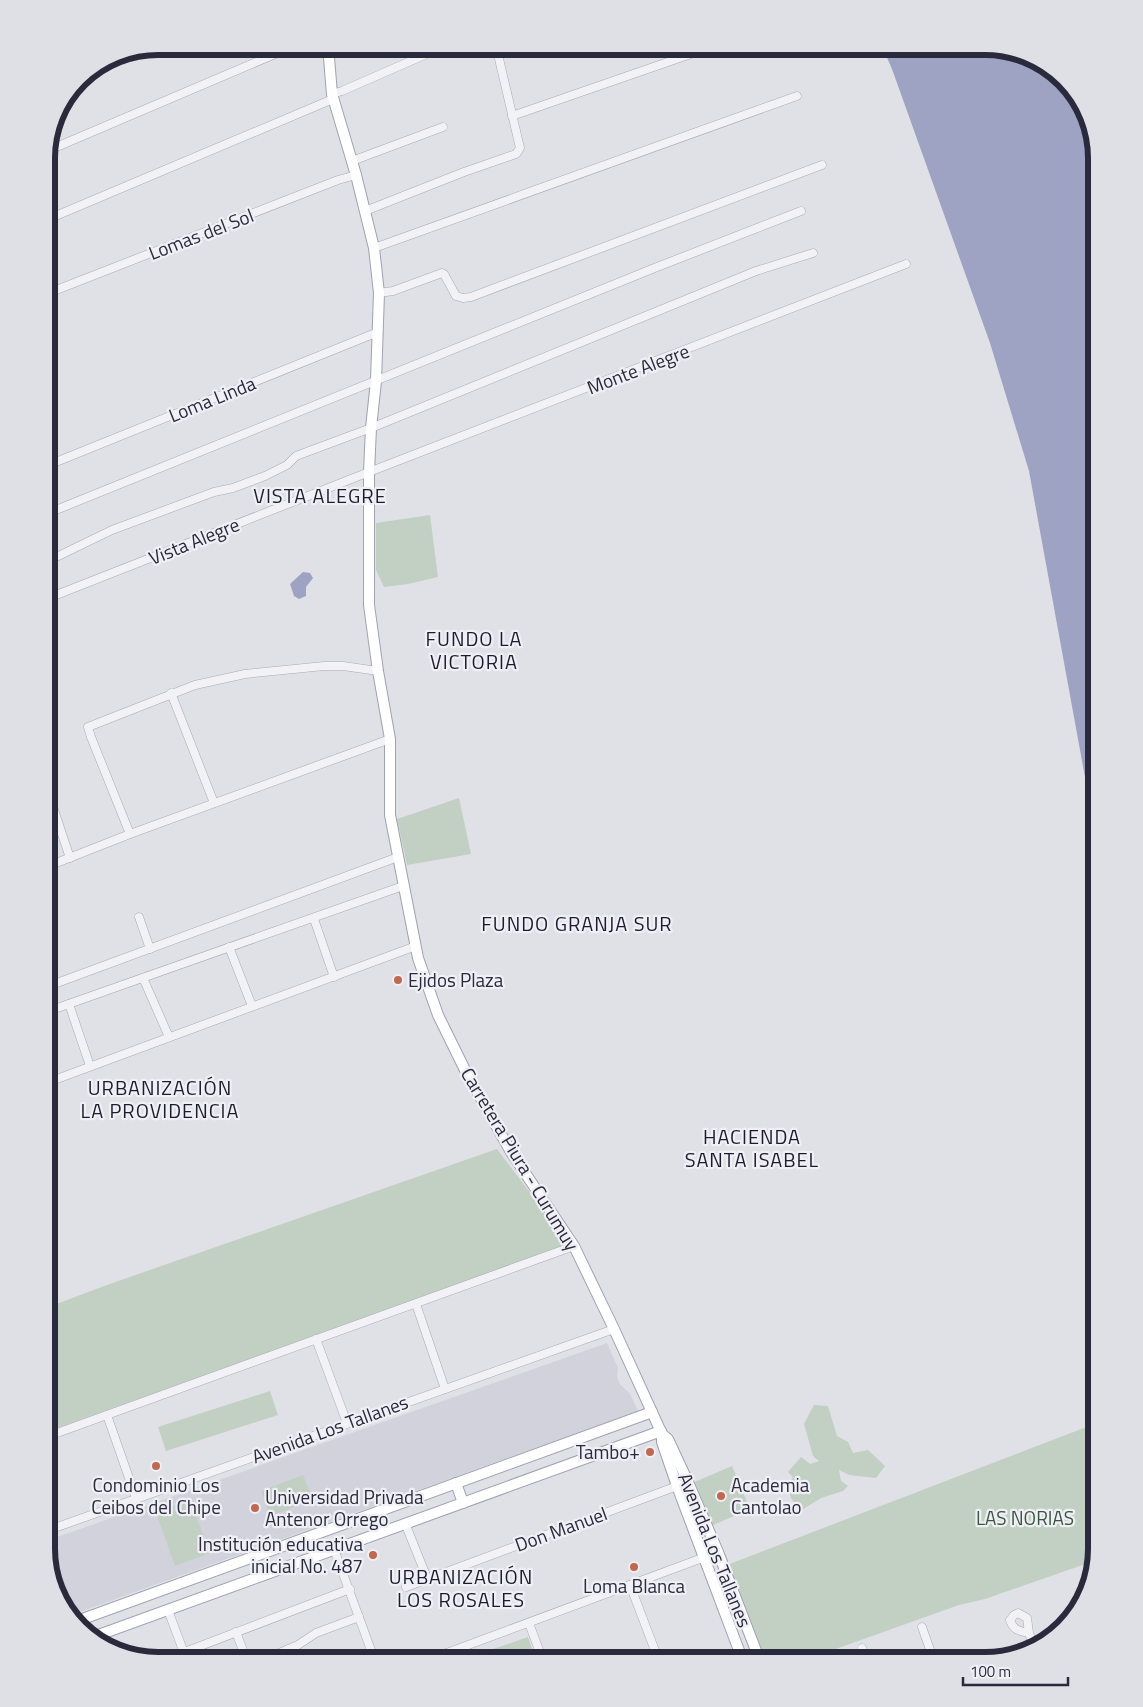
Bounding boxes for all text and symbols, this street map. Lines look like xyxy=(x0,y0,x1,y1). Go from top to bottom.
street label: Lomas del Sol xyxy=(144,200,258,267)
street label: Monte Alegre xyxy=(582,336,693,401)
street label: Loma Linda xyxy=(164,368,260,429)
district label: VISTA ALEGRE xyxy=(253,480,387,511)
street label: Vista Alegre xyxy=(144,509,244,572)
district label: FUNDO LA VICTORIA xyxy=(426,623,522,677)
district label: FUNDO GRANJA SUR xyxy=(481,908,673,939)
place label: Ejidos Plaza xyxy=(408,965,504,994)
marker: Ejidos Plaza xyxy=(392,974,404,986)
street label: Carretera Piura - Curumuy xyxy=(454,1062,587,1256)
district label: URBANIZACIÓN LA PROVIDENCIA xyxy=(81,1072,239,1126)
district label: HACIENDA SANTA ISABEL xyxy=(685,1121,819,1175)
street label: Avenida Los Tallanes xyxy=(248,1387,412,1470)
place label: Tambo+ xyxy=(576,1437,640,1466)
marker: Tambo+ xyxy=(644,1446,656,1458)
marker: Condominio Los Ceibos del Chipe xyxy=(150,1460,162,1472)
street label: Avenida Los Tallanes xyxy=(671,1468,760,1632)
place label: Condominio Los Ceibos del Chipe xyxy=(91,1470,221,1521)
place label: Academia Cantolao xyxy=(731,1470,810,1521)
place label: Universidad Privada Antenor Orrego xyxy=(265,1482,424,1533)
marker: Academia Cantolao xyxy=(715,1490,727,1502)
street label: Don Manuel xyxy=(511,1498,611,1559)
marker: Universidad Privada Antenor Orrego xyxy=(249,1502,261,1514)
park label: LAS NORIAS xyxy=(976,1503,1074,1532)
place label: Institución educativa inicial No. 487 xyxy=(198,1529,363,1580)
marker: Institución educativa inicial No. 487 xyxy=(367,1549,379,1561)
district label: URBANIZACIÓN LOS ROSALES xyxy=(389,1561,533,1615)
marker: Loma Blanca xyxy=(628,1561,640,1573)
place label: Loma Blanca xyxy=(583,1571,686,1600)
scale bar xyxy=(963,1654,1068,1686)
text: 100 m xyxy=(970,1660,1011,1683)

